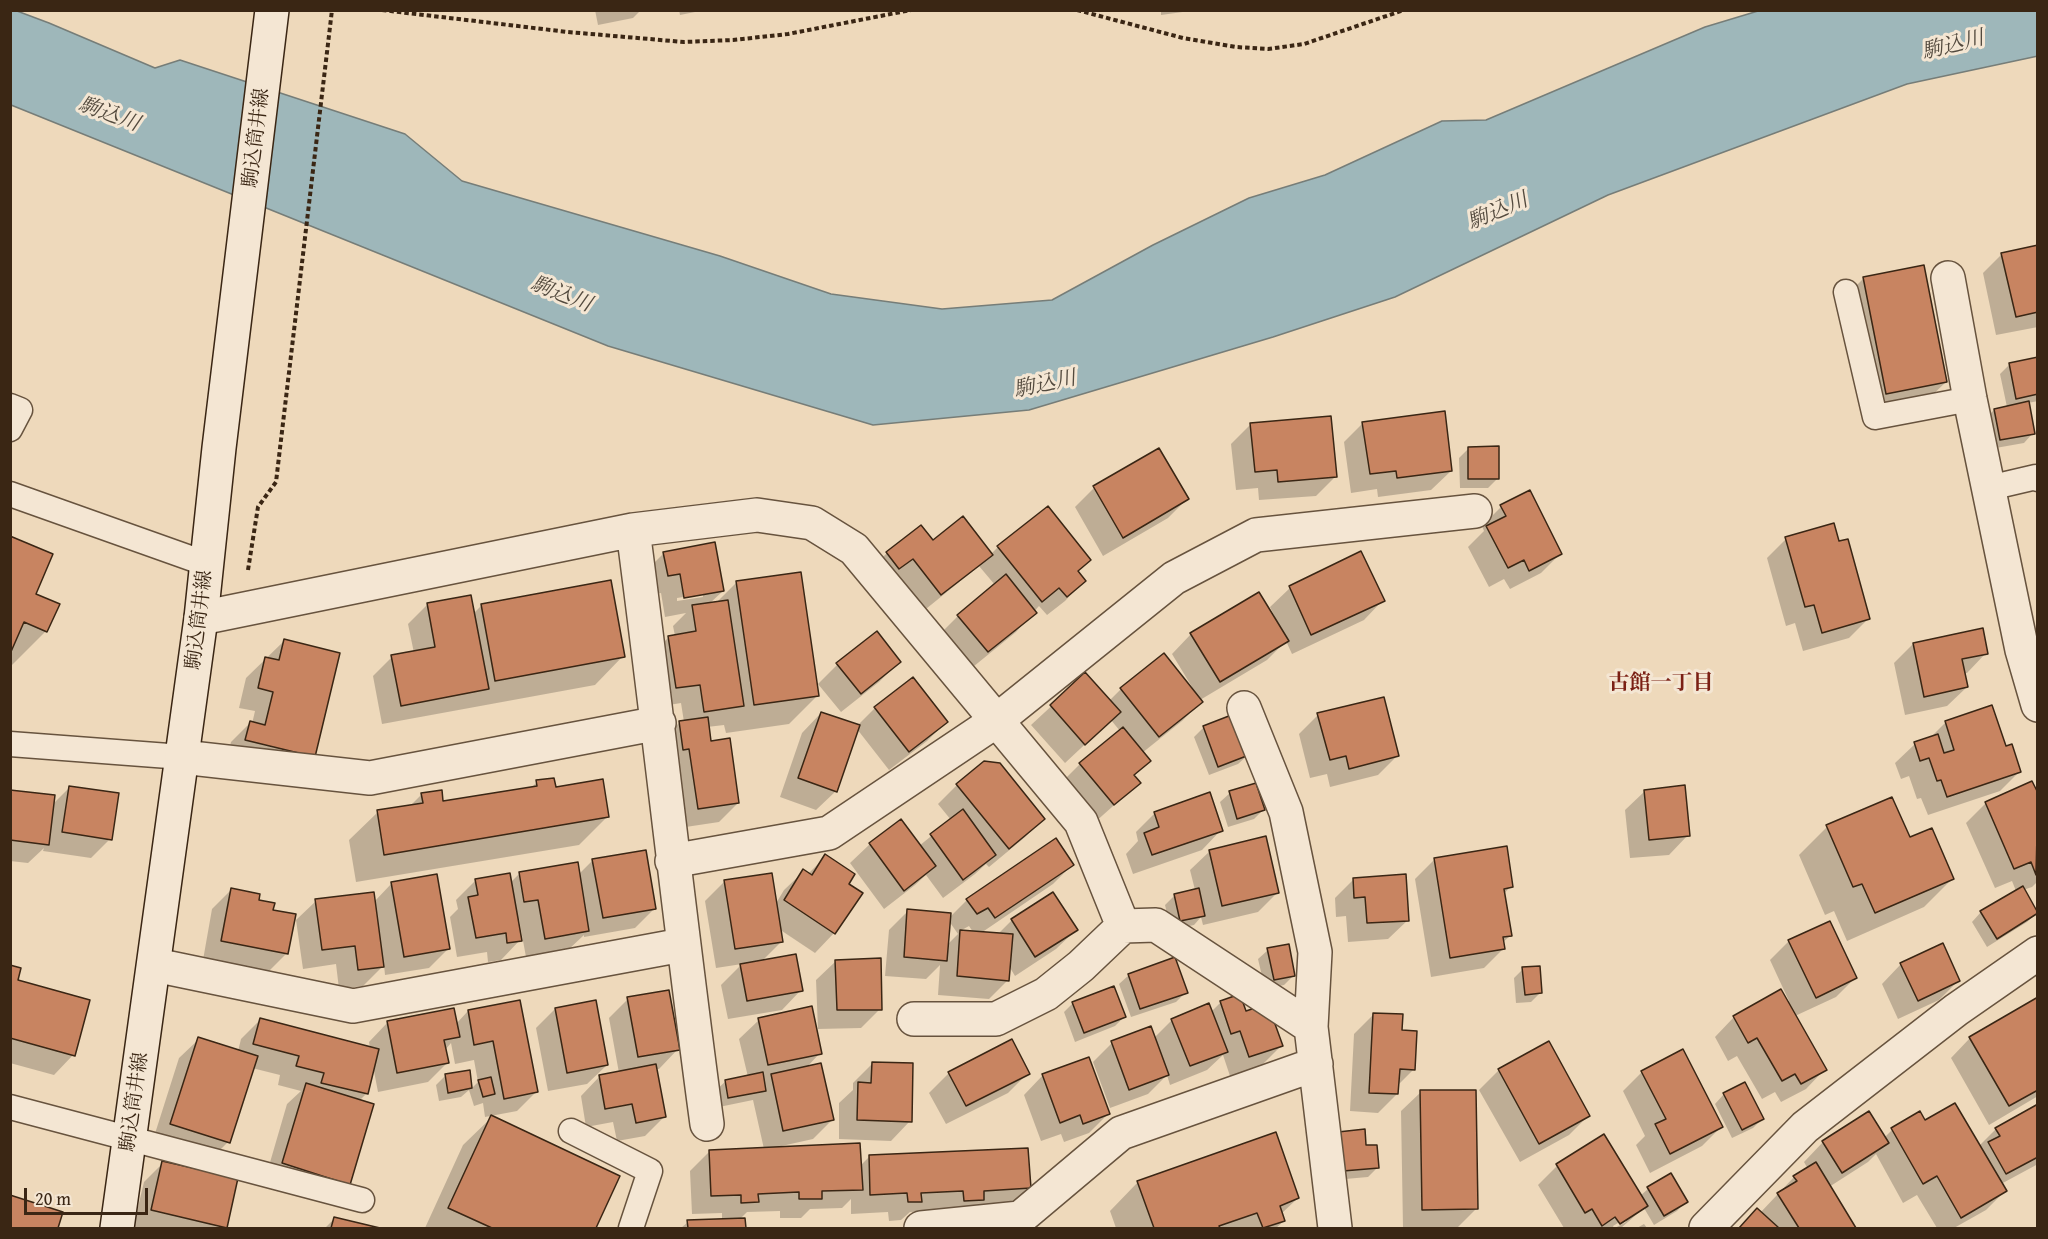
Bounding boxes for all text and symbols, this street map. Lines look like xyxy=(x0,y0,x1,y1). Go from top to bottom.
water label: 駒込川 xyxy=(1919,26,1987,66)
street label: 駒込筒井線 xyxy=(239,87,275,189)
water label: 駒込川 xyxy=(75,92,143,138)
water label: 駒込川 xyxy=(1464,188,1532,236)
water label: 駒込川 xyxy=(527,272,595,318)
water label: 駒込川 xyxy=(1012,366,1078,404)
street label: 駒込筒井線 xyxy=(182,569,218,671)
district label: 古館一丁目 xyxy=(1609,671,1713,697)
street label: 駒込筒井線 xyxy=(116,1051,154,1153)
scale bar xyxy=(27,1176,152,1214)
text: 20 m xyxy=(35,1185,71,1212)

